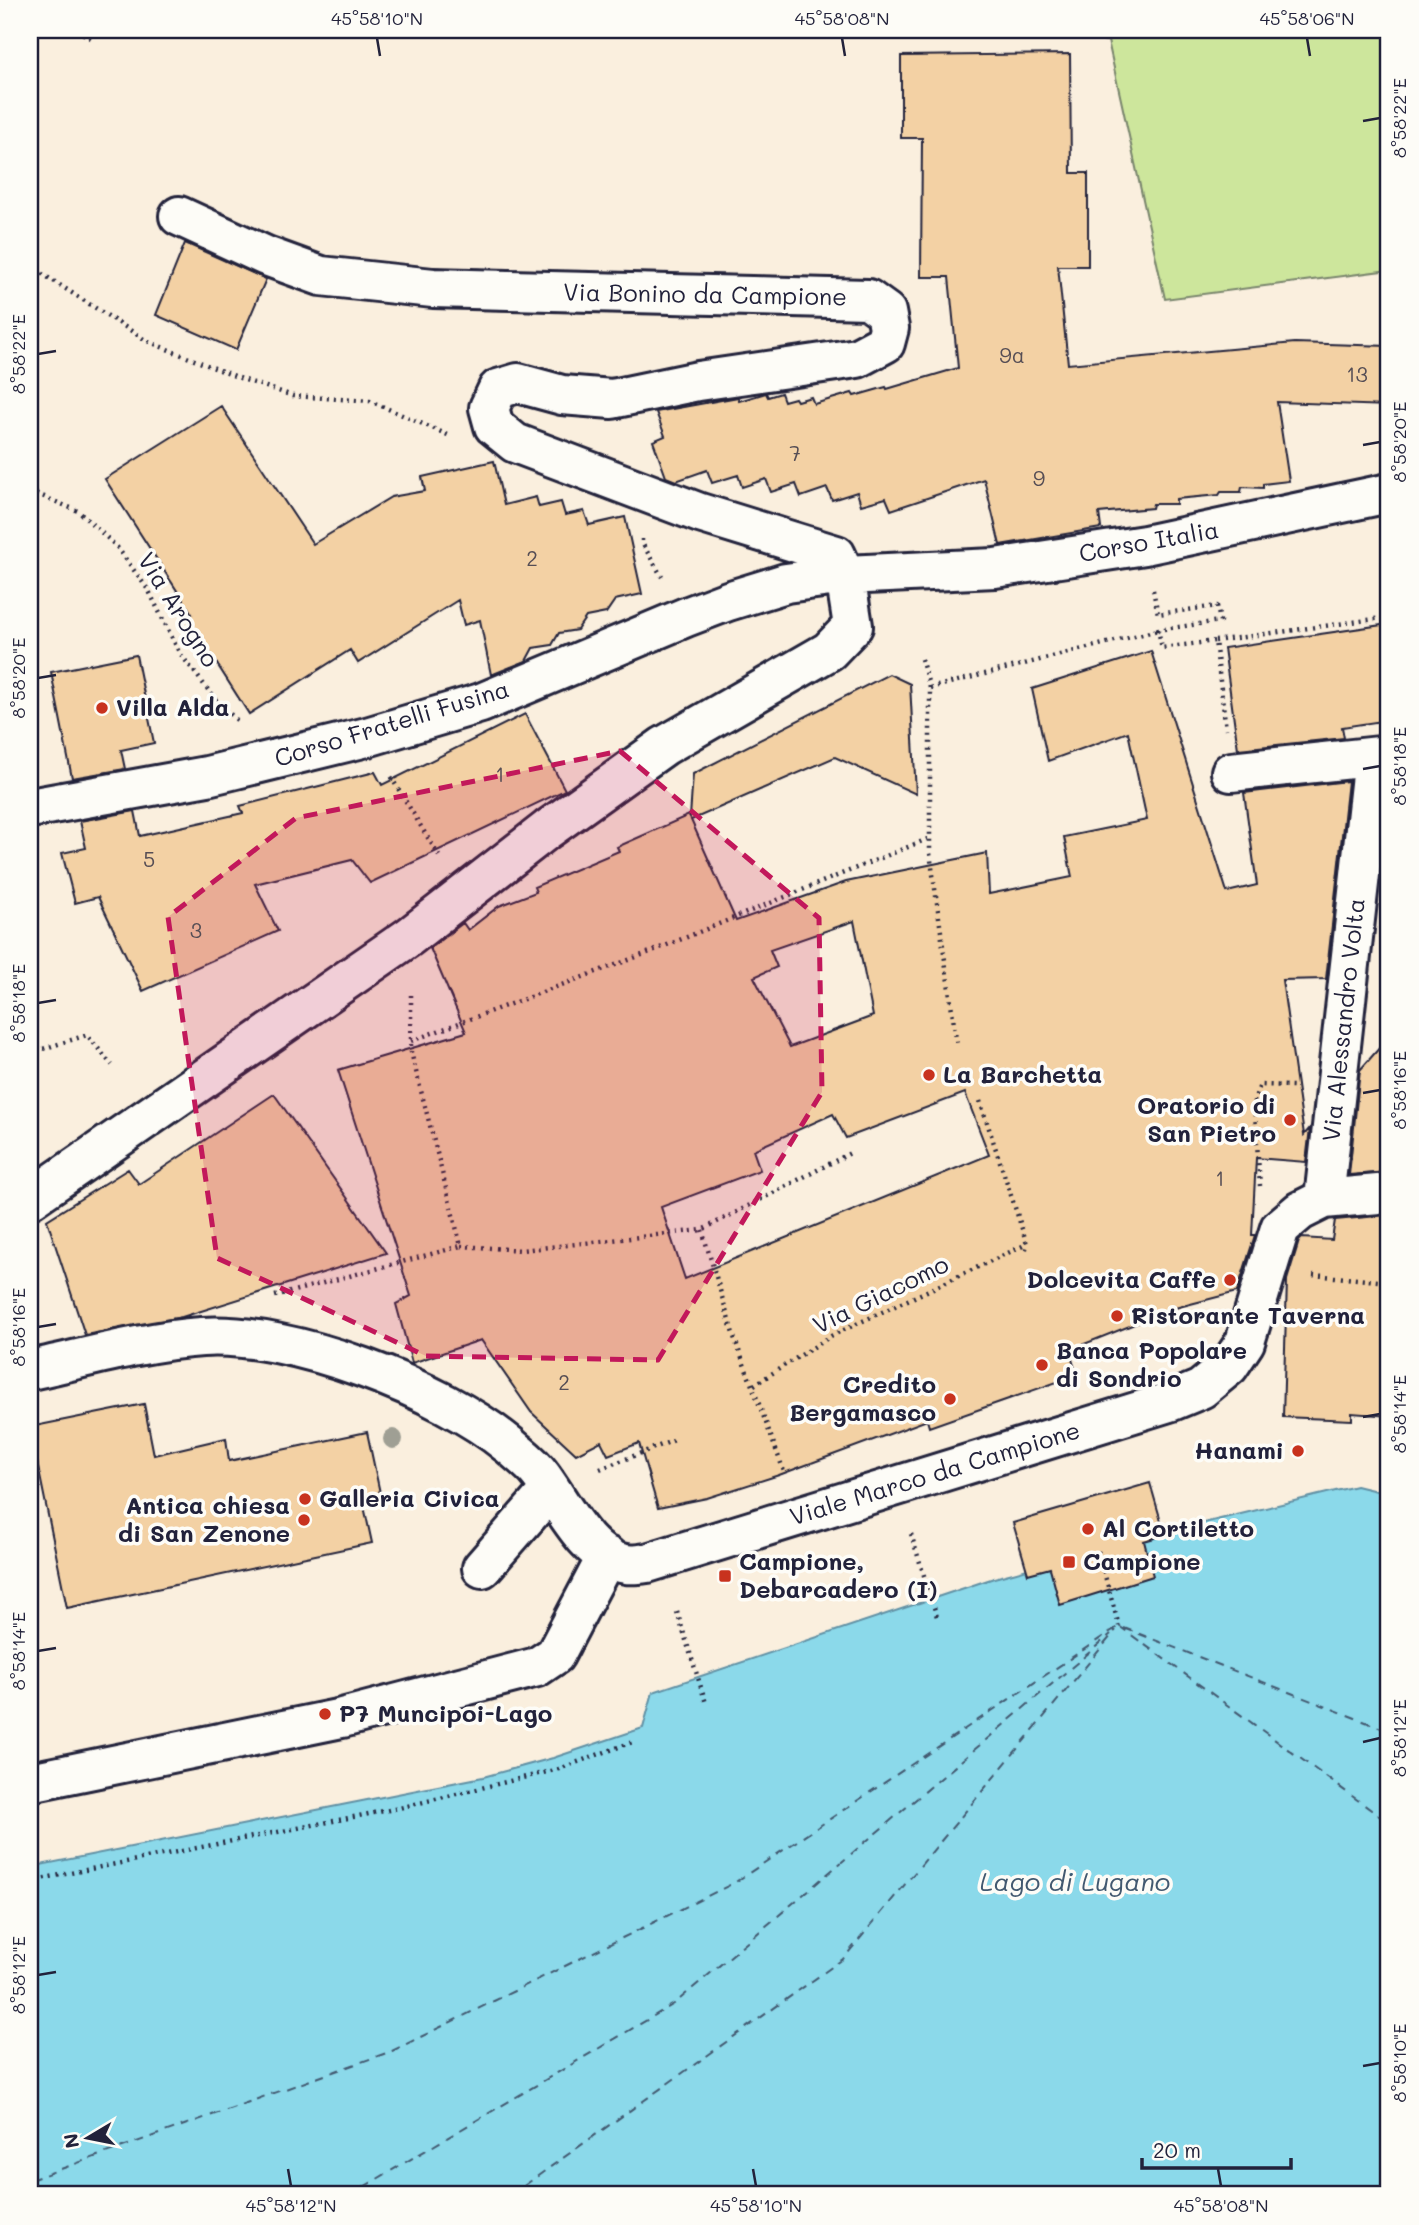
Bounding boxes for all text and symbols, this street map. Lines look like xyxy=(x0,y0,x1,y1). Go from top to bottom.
text: 45°58'10"N xyxy=(331,6,423,30)
text: 45°58'08"N xyxy=(795,6,890,30)
text: 45°58'06"N xyxy=(1260,6,1354,30)
text: 8°58'22"E xyxy=(1387,78,1411,158)
street label: Via Bonino da Campione xyxy=(563,276,847,311)
text: 8°58'22"E xyxy=(6,314,30,394)
house number: 9a xyxy=(999,341,1025,368)
house number: 13 xyxy=(1346,360,1368,387)
text: 8°58'20"E xyxy=(1387,402,1411,482)
house number: 7 xyxy=(789,439,801,466)
house number: 9 xyxy=(1033,464,1045,491)
street label: Corso Italia xyxy=(1076,513,1221,568)
house number: 2 xyxy=(526,544,538,571)
street label: Via Arogno xyxy=(132,546,227,672)
text: 8°58'20"E xyxy=(6,638,30,718)
street label: Corso Fratelli Fusina xyxy=(271,672,513,773)
place label: Villa Alda xyxy=(116,691,229,722)
marker: Villa Alda xyxy=(94,700,110,716)
text: 8°58'18"E xyxy=(1387,727,1411,805)
house number: 1 xyxy=(495,760,505,787)
house number: 5 xyxy=(143,845,155,872)
street label: Via Alessandro Volta xyxy=(1314,896,1371,1143)
house number: 3 xyxy=(190,916,202,943)
text: 8°58'18"E xyxy=(6,964,30,1042)
text: 8°58'16"E xyxy=(1387,1051,1411,1129)
place label: La Barchetta xyxy=(943,1058,1102,1089)
marker: La Barchetta xyxy=(921,1067,937,1083)
place label: Oratorio di San Pietro xyxy=(1137,1089,1276,1148)
marker: Oratorio di San Pietro xyxy=(1282,1112,1298,1128)
house number: 1 xyxy=(1215,1164,1225,1191)
street label: Via Giacomo xyxy=(807,1247,953,1340)
place label: Dolcevita Caffe xyxy=(1027,1263,1216,1294)
marker: Dolcevita Caffe xyxy=(1222,1272,1238,1288)
text: 8°58'16"E xyxy=(6,1288,30,1366)
place label: Ristorante Taverna xyxy=(1131,1299,1365,1330)
marker: Ristorante Taverna xyxy=(1109,1308,1125,1324)
place label: Banca Popolare di Sondrio xyxy=(1056,1334,1247,1393)
marker: Banca Popolare di Sondrio xyxy=(1034,1357,1050,1373)
house number: 2 xyxy=(558,1368,570,1395)
place label: Credito Bergamasco xyxy=(789,1368,936,1427)
text: 8°58'14"E xyxy=(1387,1375,1411,1453)
marker: Credito Bergamasco xyxy=(942,1391,958,1407)
street label: Viale Marco da Campione xyxy=(786,1414,1084,1532)
place label: Hanami xyxy=(1194,1434,1284,1465)
marker: Hanami xyxy=(1290,1443,1306,1459)
place label: Galleria Civica xyxy=(319,1482,500,1513)
place label: Antica chiesa di San Zenone xyxy=(118,1489,290,1548)
marker: Galleria Civica xyxy=(297,1491,313,1507)
marker: Antica chiesa di San Zenone xyxy=(296,1512,312,1528)
place label: Al Cortiletto xyxy=(1102,1512,1254,1543)
marker: Al Cortiletto xyxy=(1080,1521,1096,1537)
place label: Campione, Debarcadero (I) xyxy=(739,1545,938,1604)
place label: Campione xyxy=(1083,1545,1200,1576)
marker: Campione xyxy=(1061,1554,1077,1570)
marker: Campione, Debarcadero (I) xyxy=(717,1568,733,1584)
text: 8°58'14"E xyxy=(6,1612,30,1690)
place label: P7 Muncipoi-Lago xyxy=(339,1697,552,1728)
text: 8°58'12"E xyxy=(1387,1699,1411,1777)
marker: P7 Muncipoi-Lago xyxy=(317,1706,333,1722)
water label: Lago di Lugano xyxy=(980,1864,1170,1898)
text: 8°58'12"E xyxy=(6,1936,30,2014)
text: 8°58'10"E xyxy=(1387,2023,1411,2103)
north arrow xyxy=(52,2102,122,2172)
scale bar xyxy=(1142,2127,1291,2171)
text: N xyxy=(57,2132,84,2150)
text: 20 m xyxy=(1153,2136,1201,2163)
text: 45°58'12"N xyxy=(245,2193,337,2217)
text: 45°58'10"N xyxy=(710,2193,802,2217)
text: 45°58'08"N xyxy=(1174,2193,1269,2217)

